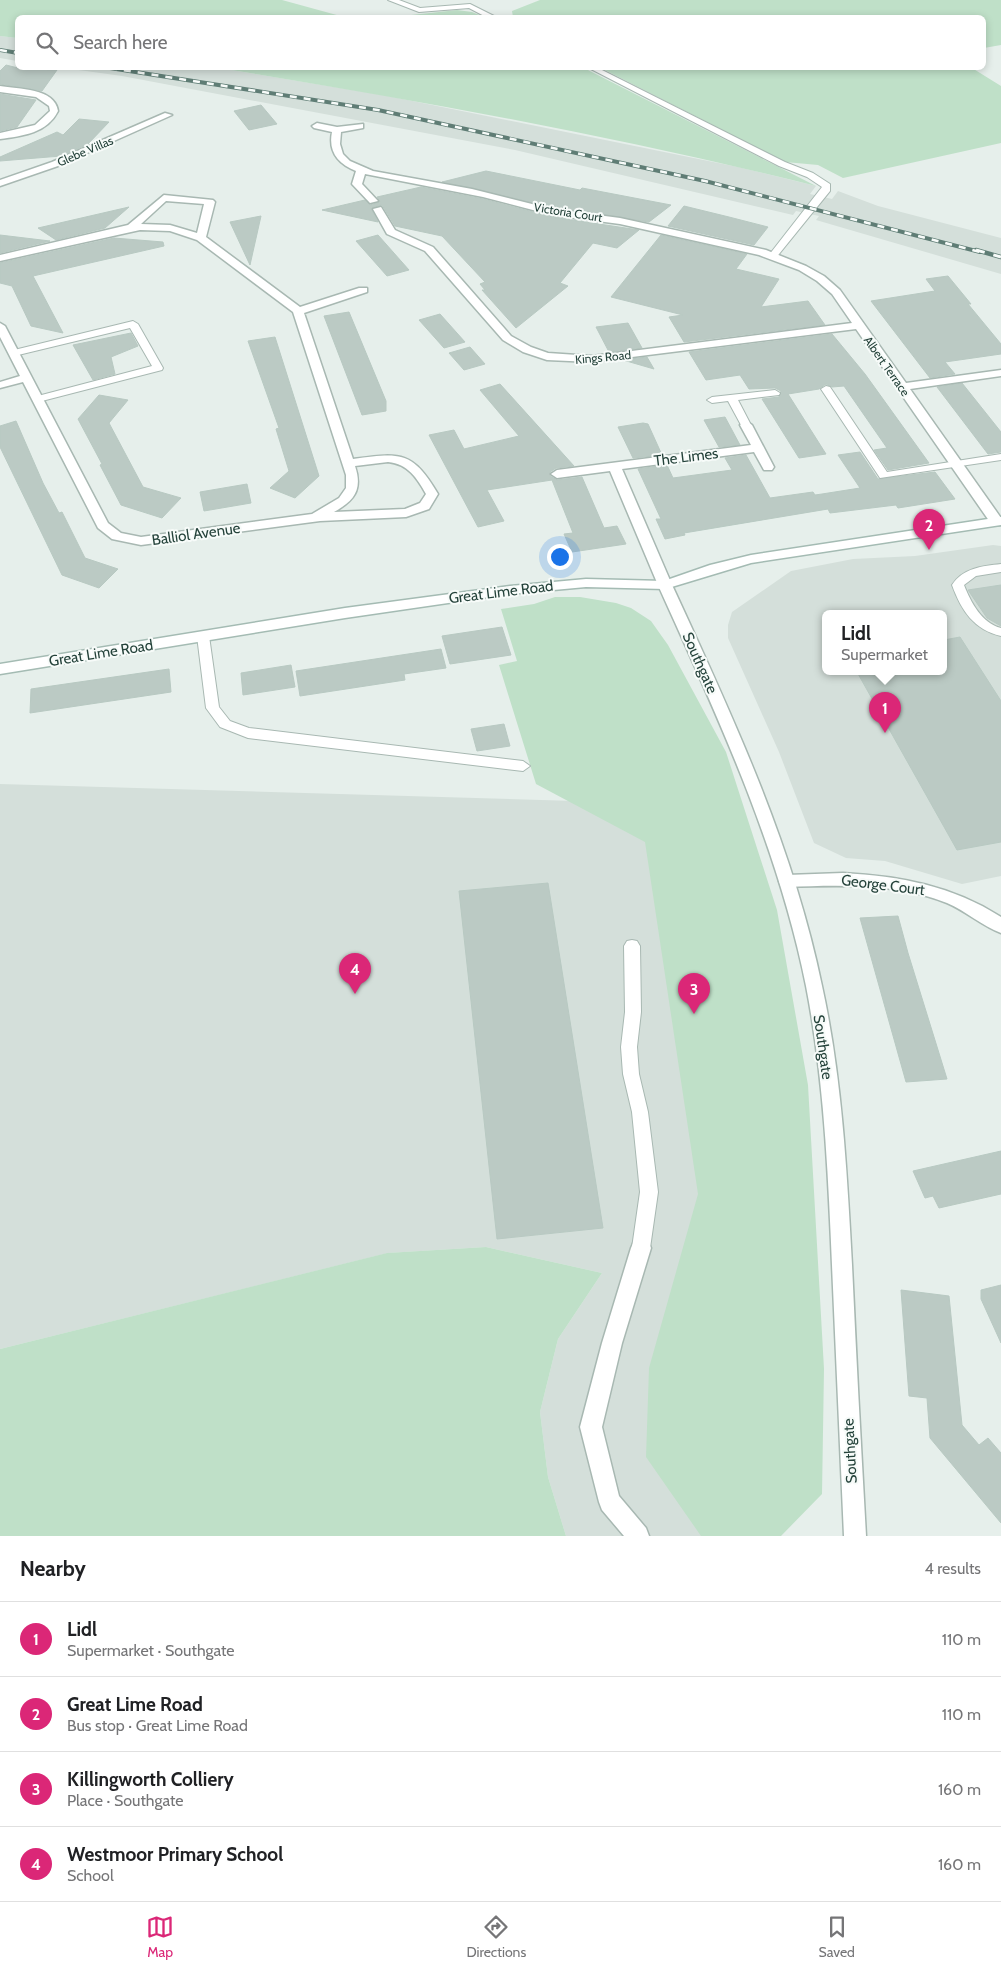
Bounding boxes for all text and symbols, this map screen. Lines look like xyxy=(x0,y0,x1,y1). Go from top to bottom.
search box xyxy=(15,15,986,70)
icon: search xyxy=(33,29,61,57)
text: Search here xyxy=(73,31,167,54)
street label: Glebe Villas xyxy=(55,133,115,169)
street label: Victoria Court xyxy=(533,199,603,225)
street label: Albert Terrace xyxy=(861,333,913,399)
street label: Kings Road xyxy=(574,347,632,367)
street label: The Limes xyxy=(653,444,719,470)
pin: 2 xyxy=(913,509,945,550)
street label: Balliol Avenue xyxy=(151,519,242,549)
your location xyxy=(547,544,573,570)
street label: Great Lime Road xyxy=(448,577,554,607)
popup xyxy=(822,610,947,675)
text: Lidl xyxy=(841,622,871,645)
street label: Southgate xyxy=(679,630,722,697)
street label: Great Lime Road xyxy=(48,636,154,670)
text: Supermarket xyxy=(841,645,928,664)
pin: 1 xyxy=(869,692,901,733)
street label: George Court xyxy=(840,871,926,899)
pin: 4 xyxy=(339,953,371,994)
pin: 3 xyxy=(678,973,710,1014)
street label: Southgate xyxy=(810,1013,836,1081)
street label: Southgate xyxy=(839,1418,861,1484)
text: Nearby xyxy=(20,1556,86,1581)
text: 4 results xyxy=(924,1559,981,1578)
text: Lidl xyxy=(67,1618,97,1641)
text: 1 xyxy=(33,1630,39,1649)
text: 110 m xyxy=(942,1630,981,1649)
text: Supermarket · Southgate xyxy=(67,1641,235,1660)
text: Great Lime Road xyxy=(67,1693,203,1716)
text: 2 xyxy=(32,1705,40,1724)
text: 110 m xyxy=(942,1705,981,1724)
text: Bus stop · Great Lime Road xyxy=(67,1716,248,1735)
text: Killingworth Colliery xyxy=(67,1768,234,1791)
text: 3 xyxy=(32,1780,40,1799)
text: 160 m xyxy=(938,1780,981,1799)
text: Place · Southgate xyxy=(67,1791,183,1810)
text: Westmoor Primary School xyxy=(67,1843,283,1866)
text: 4 xyxy=(31,1855,41,1874)
text: 160 m xyxy=(938,1855,981,1874)
text: School xyxy=(67,1866,114,1885)
tab: Map xyxy=(146,1913,174,1961)
tab: Directions xyxy=(466,1913,526,1961)
tab: Saved xyxy=(818,1913,855,1961)

